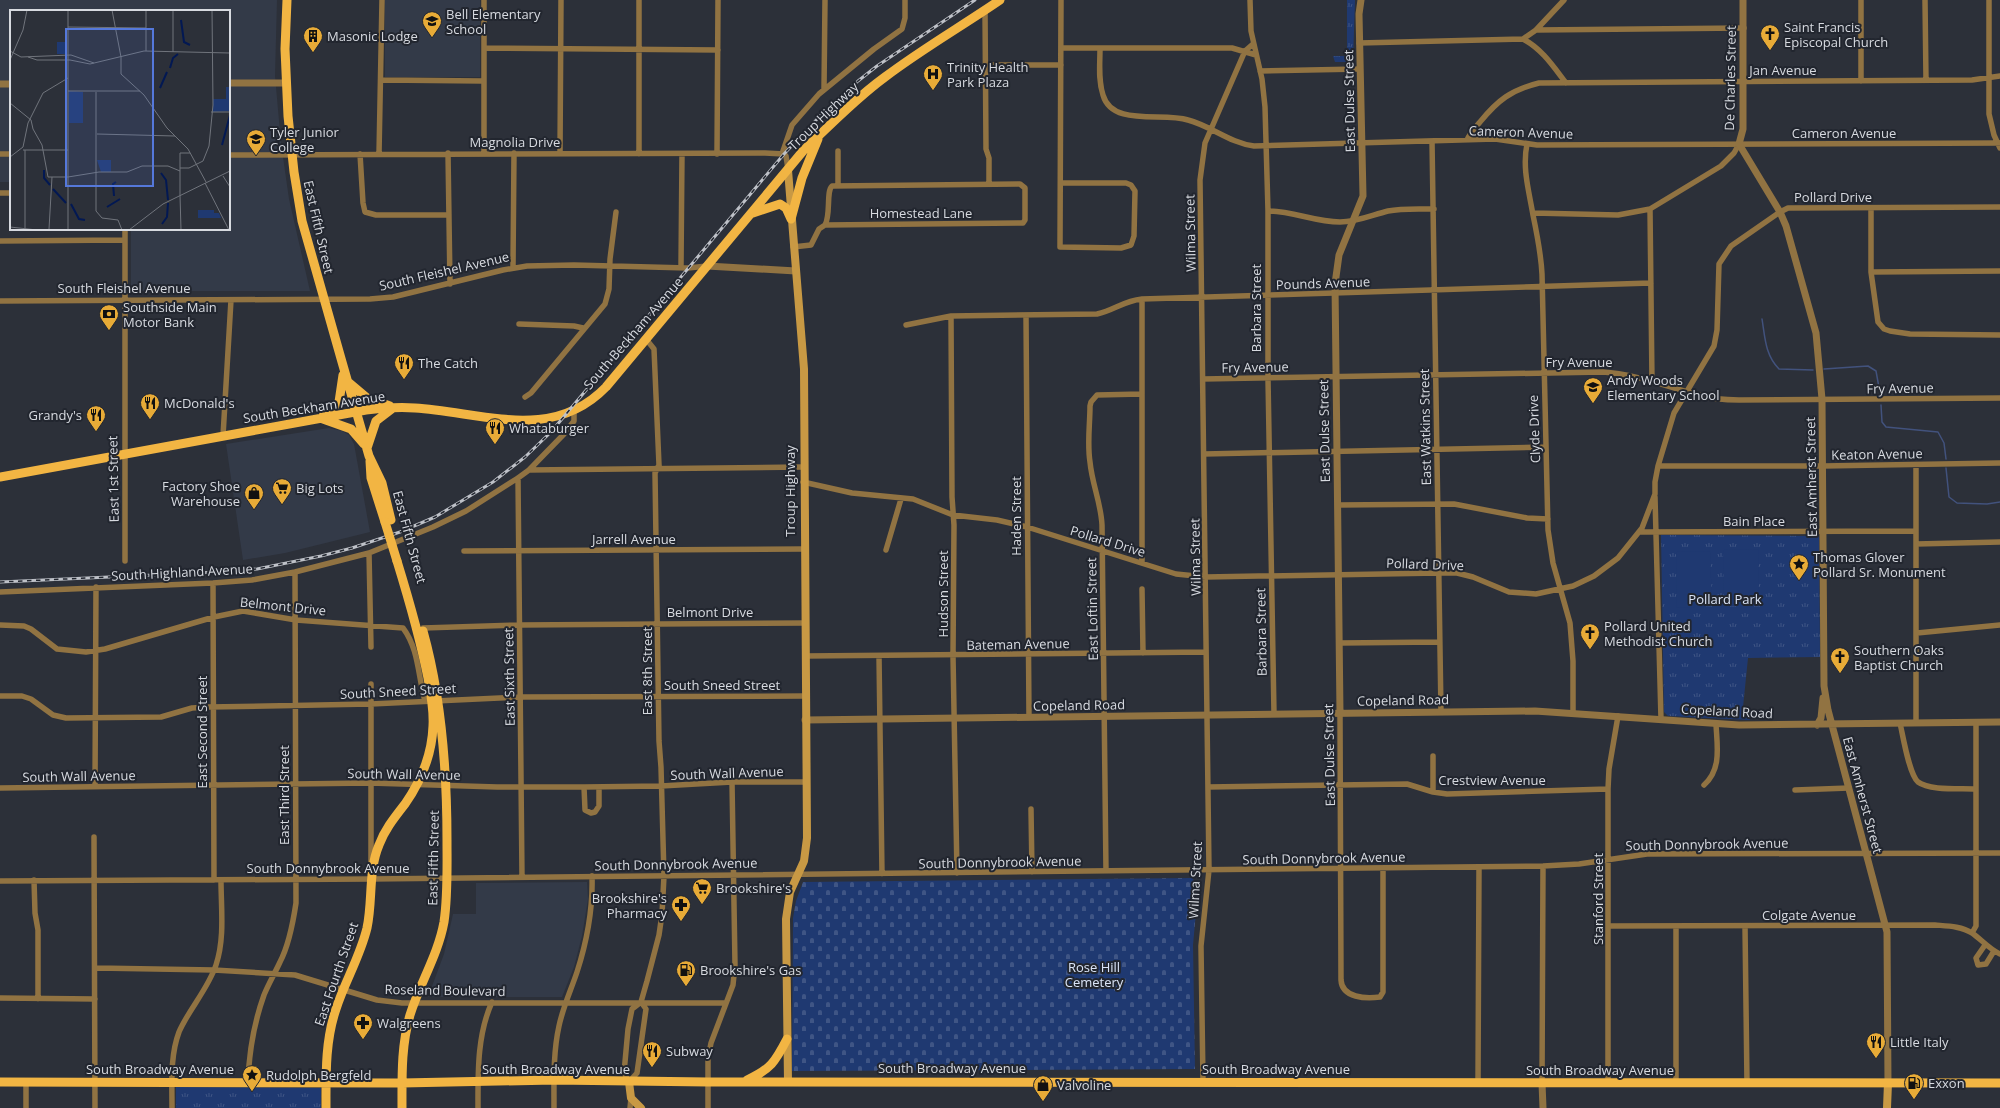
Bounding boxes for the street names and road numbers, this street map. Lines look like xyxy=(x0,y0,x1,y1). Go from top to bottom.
street label: De Charles Street xyxy=(1720,25,1740,131)
street label: East Dulse Street xyxy=(1339,49,1359,152)
street label: Jan Avenue xyxy=(1747,61,1817,79)
street label: Troup Highway xyxy=(784,77,862,154)
street label: Cameron Avenue xyxy=(1468,121,1574,143)
street label: Cameron Avenue xyxy=(1792,124,1896,142)
street label: Magnolia Drive xyxy=(470,133,560,151)
street label: East Fifth Street xyxy=(300,179,339,276)
street label: Pollard Drive xyxy=(1794,188,1872,206)
street label: Wilma Street xyxy=(1180,194,1200,272)
street label: Homestead Lane xyxy=(870,204,972,222)
street label: South Fleishel Avenue xyxy=(377,247,511,295)
street label: Barbara Street xyxy=(1247,263,1265,352)
street label: Pounds Avenue xyxy=(1276,272,1370,294)
street label: South Beckham Avenue xyxy=(579,273,687,393)
street label: South Fleishel Avenue xyxy=(58,279,190,297)
street label: Fry Avenue xyxy=(1545,353,1613,371)
street label: Fry Avenue xyxy=(1221,357,1289,377)
street label: East Watkins Street xyxy=(1415,368,1435,485)
street label: Fry Avenue xyxy=(1866,378,1934,398)
street label: East Dulse Street xyxy=(1314,379,1334,482)
street label: South Beckham Avenue xyxy=(242,387,386,427)
street label: Clyde Drive xyxy=(1524,394,1544,464)
street label: East Amherst Street xyxy=(1801,416,1821,537)
street label: East 1st Street xyxy=(103,435,123,522)
street label: Keaton Avenue xyxy=(1831,444,1923,464)
street label: Troup Highway xyxy=(781,445,799,537)
street label: Haden Street xyxy=(1007,476,1025,556)
street label: East Fifth Street xyxy=(389,489,431,586)
street label: Bain Place xyxy=(1723,512,1785,530)
street label: Wilma Street xyxy=(1185,518,1205,596)
street label: Pollard Drive xyxy=(1068,521,1148,561)
street label: Jarrell Avenue xyxy=(590,530,676,548)
street label: Hudson Street xyxy=(934,550,952,638)
street label: Pollard Drive xyxy=(1386,554,1464,574)
street label: East Loftin Street xyxy=(1082,557,1102,661)
street label: South Highland Avenue xyxy=(111,559,253,585)
street label: Barbara Street xyxy=(1251,587,1271,676)
street label: Belmont Drive xyxy=(239,593,327,619)
street label: Belmont Drive xyxy=(667,603,753,621)
street label: East 8th Street xyxy=(638,626,656,715)
street label: East Sixth Street xyxy=(499,627,519,726)
street label: Bateman Avenue xyxy=(966,634,1070,654)
street label: East Second Street xyxy=(193,675,211,788)
street label: South Sneed Street xyxy=(664,676,780,694)
street label: South Sneed Street xyxy=(339,679,457,703)
street label: Copeland Road xyxy=(1357,690,1449,710)
street label: Copeland Road xyxy=(1033,695,1125,715)
street label: Copeland Road xyxy=(1681,700,1773,722)
street label: East Dulse Street xyxy=(1319,703,1339,806)
street label: East Amherst Street xyxy=(1839,735,1887,856)
street label: East Third Street xyxy=(275,745,293,845)
street label: South Wall Avenue xyxy=(670,762,784,784)
street label: South Wall Avenue xyxy=(347,764,461,784)
street label: South Wall Avenue xyxy=(22,766,136,786)
street label: Crestview Avenue xyxy=(1438,771,1546,789)
street label: East Fifth Street xyxy=(423,810,443,906)
street label: South Donnybrook Avenue xyxy=(1625,834,1789,854)
street label: Wilma Street xyxy=(1184,840,1206,919)
street label: South Donnybrook Avenue xyxy=(1242,848,1406,868)
street label: South Donnybrook Avenue xyxy=(918,852,1082,872)
street label: Stanford Street xyxy=(1589,853,1607,945)
street label: South Donnybrook Avenue xyxy=(594,854,758,874)
street label: South Donnybrook Avenue xyxy=(247,859,410,877)
street label: Colgate Avenue xyxy=(1762,906,1856,924)
street label: East Fourth Street xyxy=(310,919,362,1028)
street label: Roseland Boulevard xyxy=(384,980,506,1000)
street label: South Broadway Avenue xyxy=(878,1059,1026,1077)
street label: South Broadway Avenue xyxy=(86,1060,234,1078)
street label: South Broadway Avenue xyxy=(482,1060,630,1078)
street label: South Broadway Avenue xyxy=(1202,1060,1350,1078)
street label: South Broadway Avenue xyxy=(1526,1061,1674,1079)

